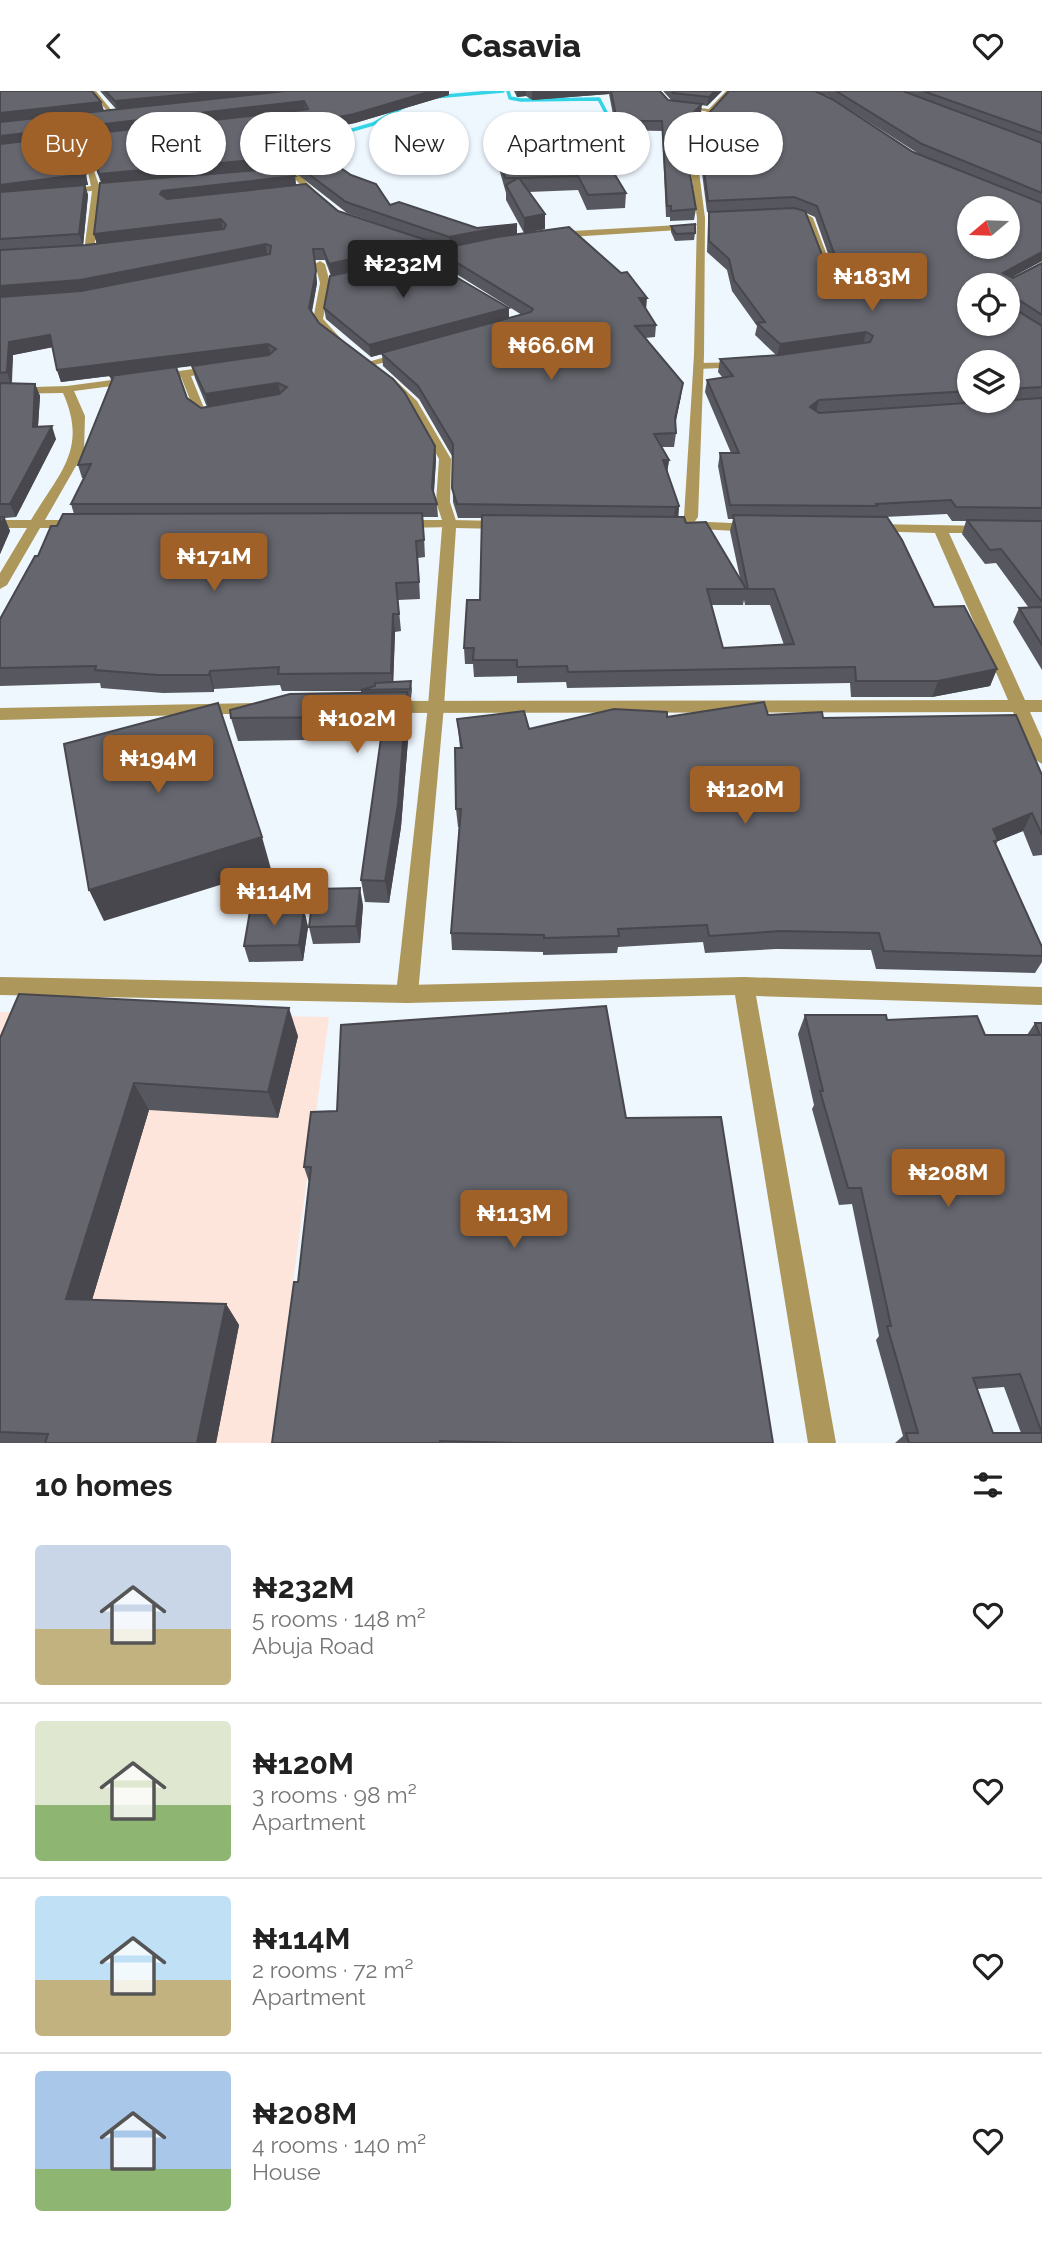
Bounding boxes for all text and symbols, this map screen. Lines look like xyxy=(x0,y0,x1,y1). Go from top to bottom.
icon: back xyxy=(35,27,73,65)
text: Casavia xyxy=(461,27,581,64)
icon: heart xyxy=(969,27,1007,65)
chip: Buy xyxy=(21,112,112,175)
chip: Rent xyxy=(126,112,226,175)
chip: Filters xyxy=(240,112,355,175)
chip: New xyxy=(369,112,469,175)
chip: Apartment xyxy=(483,112,650,175)
chip: House xyxy=(664,112,783,175)
north arrow xyxy=(957,196,1020,259)
map controls xyxy=(957,196,1020,413)
pin: ₦232M xyxy=(354,241,452,300)
text: ₦232M xyxy=(364,249,442,276)
pin: ₦183M xyxy=(823,253,921,313)
text: ₦183M xyxy=(833,262,911,289)
button: locate xyxy=(957,273,1020,336)
pin: ₦66.6M xyxy=(494,323,608,382)
text: ₦66.6M xyxy=(508,331,594,358)
button: layers xyxy=(957,350,1020,413)
pin: ₦171M xyxy=(165,533,263,593)
text: ₦171M xyxy=(176,542,252,569)
pin: ₦102M xyxy=(308,695,406,755)
text: ₦102M xyxy=(318,704,396,731)
pin: ₦194M xyxy=(109,735,207,795)
text: ₦194M xyxy=(119,744,197,771)
pin: ₦120M xyxy=(696,767,794,826)
text: ₦120M xyxy=(706,775,784,802)
pin: ₦114M xyxy=(225,869,323,928)
text: ₦114M xyxy=(236,877,312,904)
pin: ₦208M xyxy=(899,1149,997,1209)
text: ₦208M xyxy=(908,1158,988,1185)
pin: ₦113M xyxy=(465,1191,563,1250)
text: ₦113M xyxy=(476,1199,552,1226)
icon: filters xyxy=(969,1466,1007,1504)
text: 10 homes xyxy=(35,1468,172,1503)
text: ₦232M xyxy=(252,1570,354,1605)
icon: home xyxy=(91,1573,175,1657)
icon: heart xyxy=(969,1596,1007,1634)
text: 5 rooms · 148 m² xyxy=(252,1605,426,1632)
text: Abuja Road xyxy=(252,1632,374,1659)
text: ₦120M xyxy=(252,1746,354,1781)
icon: home xyxy=(91,1749,175,1833)
icon: heart xyxy=(969,1772,1007,1810)
text: 3 rooms · 98 m² xyxy=(252,1781,417,1808)
text: Apartment xyxy=(252,1808,366,1835)
text: ₦114M xyxy=(252,1921,351,1956)
icon: home xyxy=(91,1924,175,2008)
icon: heart xyxy=(969,1947,1007,1985)
text: 2 rooms · 72 m² xyxy=(252,1956,413,1983)
text: Apartment xyxy=(252,1983,366,2010)
text: ₦208M xyxy=(252,2096,357,2131)
icon: home xyxy=(91,2099,175,2183)
icon: heart xyxy=(969,2122,1007,2160)
text: 4 rooms · 140 m² xyxy=(252,2131,426,2158)
text: House xyxy=(252,2158,321,2185)

